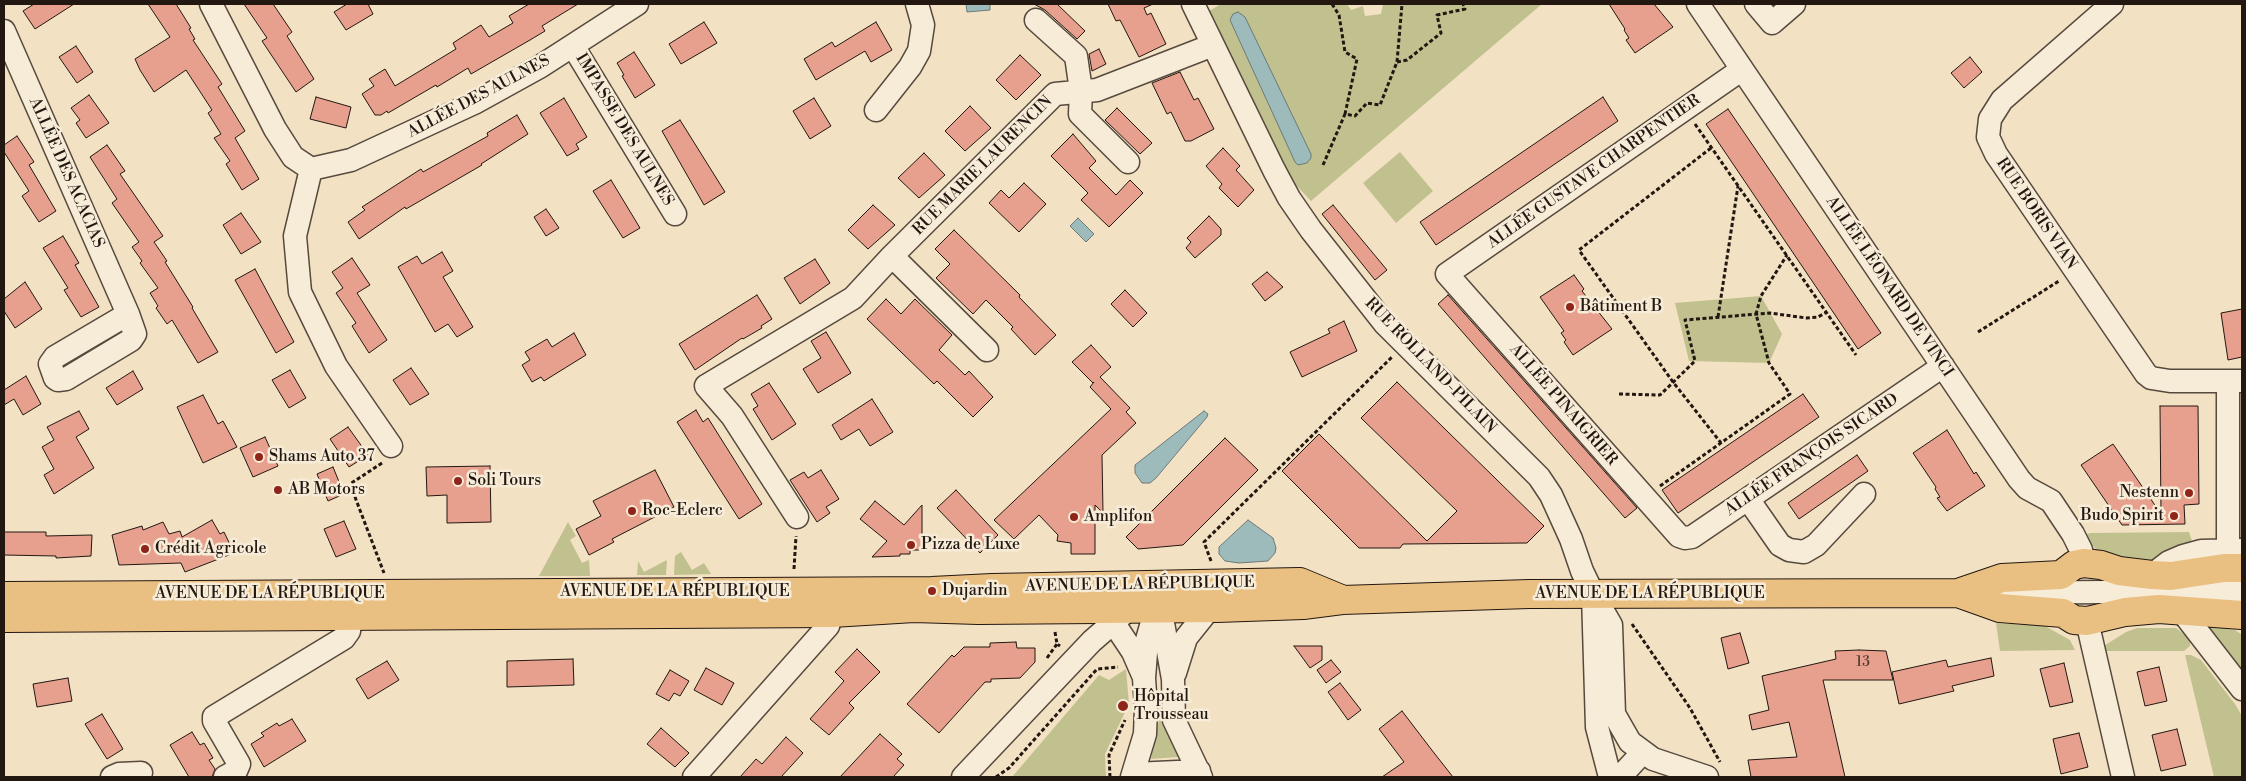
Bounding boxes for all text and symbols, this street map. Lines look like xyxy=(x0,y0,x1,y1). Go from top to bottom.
street label: IMPASSE DES AULNES xyxy=(571,50,677,210)
street label: ALLÉE DES AULNES xyxy=(405,51,553,143)
street label: ALLÉE GUSTAVE CHARPENTIER xyxy=(1484,91,1704,253)
street label: RUE MARIE LAURENCIN xyxy=(909,92,1057,240)
street label: ALLÉE DES ACACIAS xyxy=(24,95,108,251)
street label: RUE BORIS VIAN xyxy=(1992,155,2080,273)
street label: ALLÉE LÉONARD DE VINCI xyxy=(1821,193,1957,381)
street label: RUE ROLLAND-PILAIN xyxy=(1360,294,1500,438)
place label: Bâtiment B xyxy=(1580,297,1662,317)
marker: Bâtiment B xyxy=(1564,301,1576,313)
street label: ALLÉE PINAIGRIER xyxy=(1505,340,1621,470)
street label: ALLÉE FRANÇOIS SICARD xyxy=(1722,390,1902,520)
place label: Shams Auto 37 xyxy=(269,447,374,467)
marker: Shams Auto 37 xyxy=(253,451,265,463)
place label: Soli Tours xyxy=(468,471,541,491)
marker: Soli Tours xyxy=(452,475,464,487)
place label: AB Motors xyxy=(288,480,365,500)
place label: Nestenn xyxy=(2119,483,2179,503)
marker: AB Motors xyxy=(272,484,284,496)
marker: Nestenn xyxy=(2183,487,2195,499)
place label: Roc-Eclerc xyxy=(642,501,723,521)
marker: Roc-Eclerc xyxy=(626,505,638,517)
place label: Budo Spirit xyxy=(2081,506,2164,526)
place label: Amplifon xyxy=(1084,507,1152,527)
marker: Budo Spirit xyxy=(2168,510,2180,522)
marker: Amplifon xyxy=(1068,511,1080,523)
place label: Pizza de Luxe xyxy=(921,535,1020,555)
place label: Crédit Agricole xyxy=(155,539,266,559)
marker: Pizza de Luxe xyxy=(905,539,917,551)
marker: Crédit Agricole xyxy=(139,543,151,555)
street label: AVENUE DE LA RÉPUBLIQUE xyxy=(1025,573,1255,597)
place label: Dujardin xyxy=(942,581,1008,601)
street label: AVENUE DE LA RÉPUBLIQUE xyxy=(560,582,790,602)
street label: AVENUE DE LA RÉPUBLIQUE xyxy=(155,584,385,604)
street label: AVENUE DE LA RÉPUBLIQUE xyxy=(1535,584,1765,604)
marker: Dujardin xyxy=(926,585,938,597)
house number: 13 xyxy=(1856,655,1870,671)
place label: Hôpital Trousseau xyxy=(1134,687,1209,725)
marker: Hôpital Trousseau xyxy=(1116,699,1130,713)

